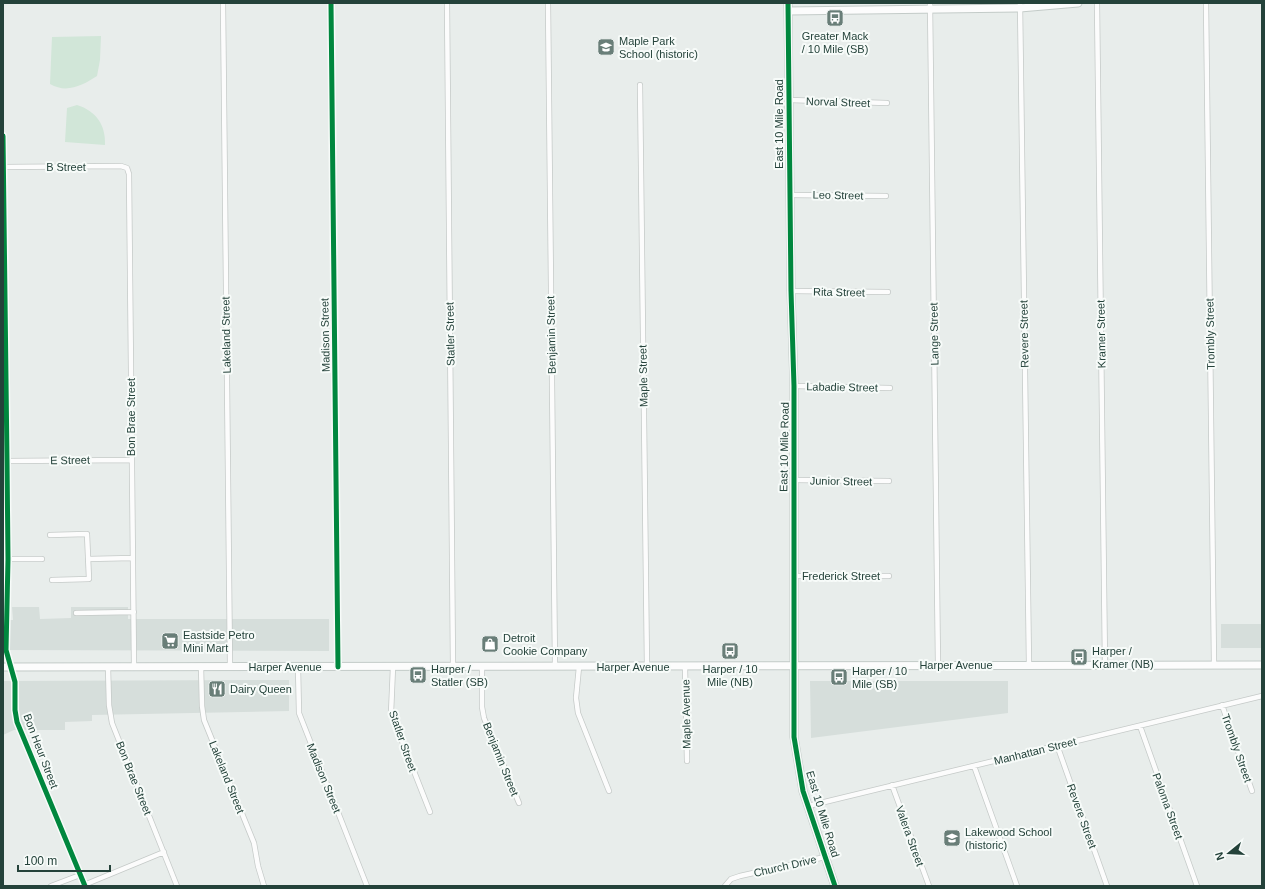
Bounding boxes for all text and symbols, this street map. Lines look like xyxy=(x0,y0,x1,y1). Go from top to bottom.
bus stop icon: Greater Mack / 10 Mile (SB) xyxy=(825,8,845,28)
place label: Greater Mack / 10 Mile (SB) xyxy=(802,30,869,55)
place label: Maple Park School (historic) xyxy=(619,35,698,60)
school or university icon: Maple Park School (historic) xyxy=(596,37,616,57)
street label: East 10 Mile Road xyxy=(773,79,785,169)
street label: Norval Street xyxy=(806,95,870,109)
street label: B Street xyxy=(46,161,86,173)
street label: Leo Street xyxy=(813,189,863,201)
street label: Rita Street xyxy=(813,286,865,298)
street label: Lakeland Street xyxy=(219,296,233,374)
street label: Benjamin Street xyxy=(544,296,558,374)
street label: Madison Street xyxy=(318,298,332,372)
street label: Trombly Street xyxy=(1203,298,1217,370)
street label: Revere Street xyxy=(1017,300,1031,368)
street label: Kramer Street xyxy=(1094,300,1108,368)
street label: Statler Street xyxy=(443,302,457,366)
street label: Lange Street xyxy=(927,302,941,366)
street label: Maple Street xyxy=(636,345,650,407)
street label: Bon Brae Street xyxy=(125,378,137,456)
street label: Labadie Street xyxy=(806,380,878,394)
street label: East 10 Mile Road xyxy=(777,402,791,492)
street label: E Street xyxy=(50,454,90,466)
street label: Junior Street xyxy=(810,474,872,488)
street label: Frederick Street xyxy=(802,570,880,582)
place label: Eastside Petro Mini Mart xyxy=(183,629,255,654)
supermarket icon: Eastside Petro Mini Mart xyxy=(160,631,180,651)
place label: Detroit Cookie Company xyxy=(503,632,588,657)
shop icon: Detroit Cookie Company xyxy=(480,634,500,654)
bus stop icon: Harper / 10 Mile (NB) xyxy=(720,641,740,661)
place label: Harper / Kramer (NB) xyxy=(1092,645,1154,670)
bus stop icon: Harper / Kramer (NB) xyxy=(1069,647,1089,667)
street label: Harper Avenue xyxy=(919,659,993,671)
street label: Harper Avenue xyxy=(248,661,322,673)
street label: Harper Avenue xyxy=(596,661,670,673)
place label: Harper / Statler (SB) xyxy=(431,663,488,688)
place label: Harper / 10 Mile (NB) xyxy=(702,663,758,688)
bus stop icon: Harper / Statler (SB) xyxy=(408,665,428,685)
place label: Harper / 10 Mile (SB) xyxy=(852,665,907,690)
bus stop icon: Harper / 10 Mile (SB) xyxy=(829,667,849,687)
restaurant icon: Dairy Queen xyxy=(207,679,227,699)
street label: Maple Avenue xyxy=(679,679,693,749)
place label: Dairy Queen xyxy=(230,683,292,695)
street label: Statler Street xyxy=(387,709,419,773)
street label: Bon Heur Street xyxy=(21,712,61,790)
street label: Trombly Street xyxy=(1220,712,1254,784)
street label: Benjamin Street xyxy=(481,720,521,798)
street label: Manhattan Street xyxy=(993,735,1077,767)
street label: Bon Brae Street xyxy=(114,739,154,817)
street label: Lakeland Street xyxy=(207,739,247,815)
street label: Madison Street xyxy=(305,741,343,815)
street label: East 10 Mile Road xyxy=(804,769,842,859)
street label: Paloma Street xyxy=(1150,771,1186,841)
street label: Revere Street xyxy=(1065,782,1099,850)
street label: Valera Street xyxy=(894,804,926,868)
place label: Lakewood School (historic) xyxy=(965,826,1052,851)
school or university icon: Lakewood School (historic) xyxy=(942,828,962,848)
north arrow xyxy=(1209,833,1249,873)
scale bar xyxy=(18,847,110,873)
text: N xyxy=(1213,850,1226,862)
street label: Church Drive xyxy=(752,853,818,879)
text: 100 m xyxy=(24,854,57,868)

